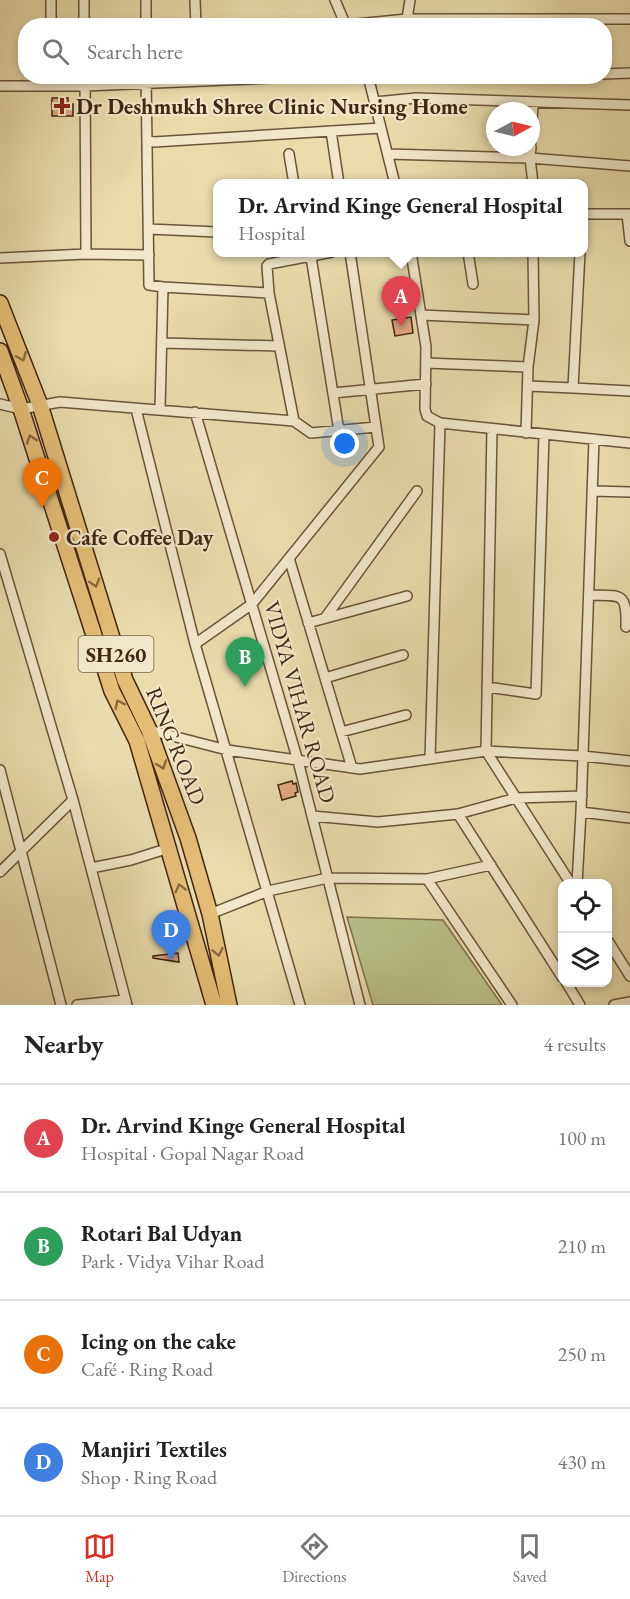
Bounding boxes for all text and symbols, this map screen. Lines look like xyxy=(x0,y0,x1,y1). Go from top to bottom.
search box xyxy=(18,18,612,84)
icon: search xyxy=(39,35,72,68)
text: Search here xyxy=(87,37,182,66)
place label: Dr Deshmukh Shree Clinic Nursing Home xyxy=(76,92,468,121)
marker: Dr Deshmukh Shree Clinic Nursing Home xyxy=(53,97,71,115)
north arrow xyxy=(486,102,540,156)
popup xyxy=(213,179,588,257)
text: Dr. Arvind Kinge General Hospital xyxy=(238,191,563,220)
text: Hospital xyxy=(238,220,305,246)
pin: A xyxy=(382,276,420,326)
one-way arrow xyxy=(15,351,27,362)
your location xyxy=(330,429,359,458)
one-way arrow xyxy=(25,434,38,445)
pin: C xyxy=(22,458,62,508)
place label: Cafe Coffee Day xyxy=(66,523,214,552)
marker: Cafe Coffee Day xyxy=(47,530,61,544)
one-way arrow xyxy=(87,577,100,588)
street label: VIDYA VIHAR ROAD xyxy=(257,598,343,806)
road number: SH260 xyxy=(78,636,154,672)
pin: B xyxy=(226,638,264,687)
street label: RING ROAD xyxy=(139,683,213,809)
one-way arrow xyxy=(114,699,126,710)
one-way arrow xyxy=(154,759,167,770)
map controls xyxy=(558,879,612,987)
button: locate xyxy=(558,879,612,933)
one-way arrow xyxy=(174,884,187,894)
pin: D xyxy=(152,910,190,960)
button: layers xyxy=(558,933,612,987)
one-way arrow xyxy=(211,946,224,956)
text: Nearby xyxy=(24,1027,104,1061)
text: 4 results xyxy=(543,1031,606,1057)
text: Dr. Arvind Kinge General Hospital xyxy=(81,1111,405,1140)
text: A xyxy=(36,1125,51,1151)
text: 100 m xyxy=(558,1125,606,1151)
text: Hospital · Gopal Nagar Road xyxy=(81,1140,304,1166)
text: Rotari Bal Udyan xyxy=(81,1219,242,1248)
text: B xyxy=(37,1233,50,1259)
text: 210 m xyxy=(558,1233,606,1259)
text: Park · Vidya Vihar Road xyxy=(81,1248,264,1274)
text: Icing on the cake xyxy=(81,1327,236,1356)
text: C xyxy=(36,1341,51,1367)
text: 250 m xyxy=(558,1341,606,1367)
text: Café · Ring Road xyxy=(81,1356,213,1382)
text: Manjiri Textiles xyxy=(81,1435,227,1464)
text: D xyxy=(36,1449,51,1475)
text: 430 m xyxy=(558,1449,606,1475)
text: Shop · Ring Road xyxy=(81,1464,217,1490)
tab: Map xyxy=(83,1530,116,1587)
tab: Directions xyxy=(282,1530,347,1587)
tab: Saved xyxy=(513,1530,547,1587)

